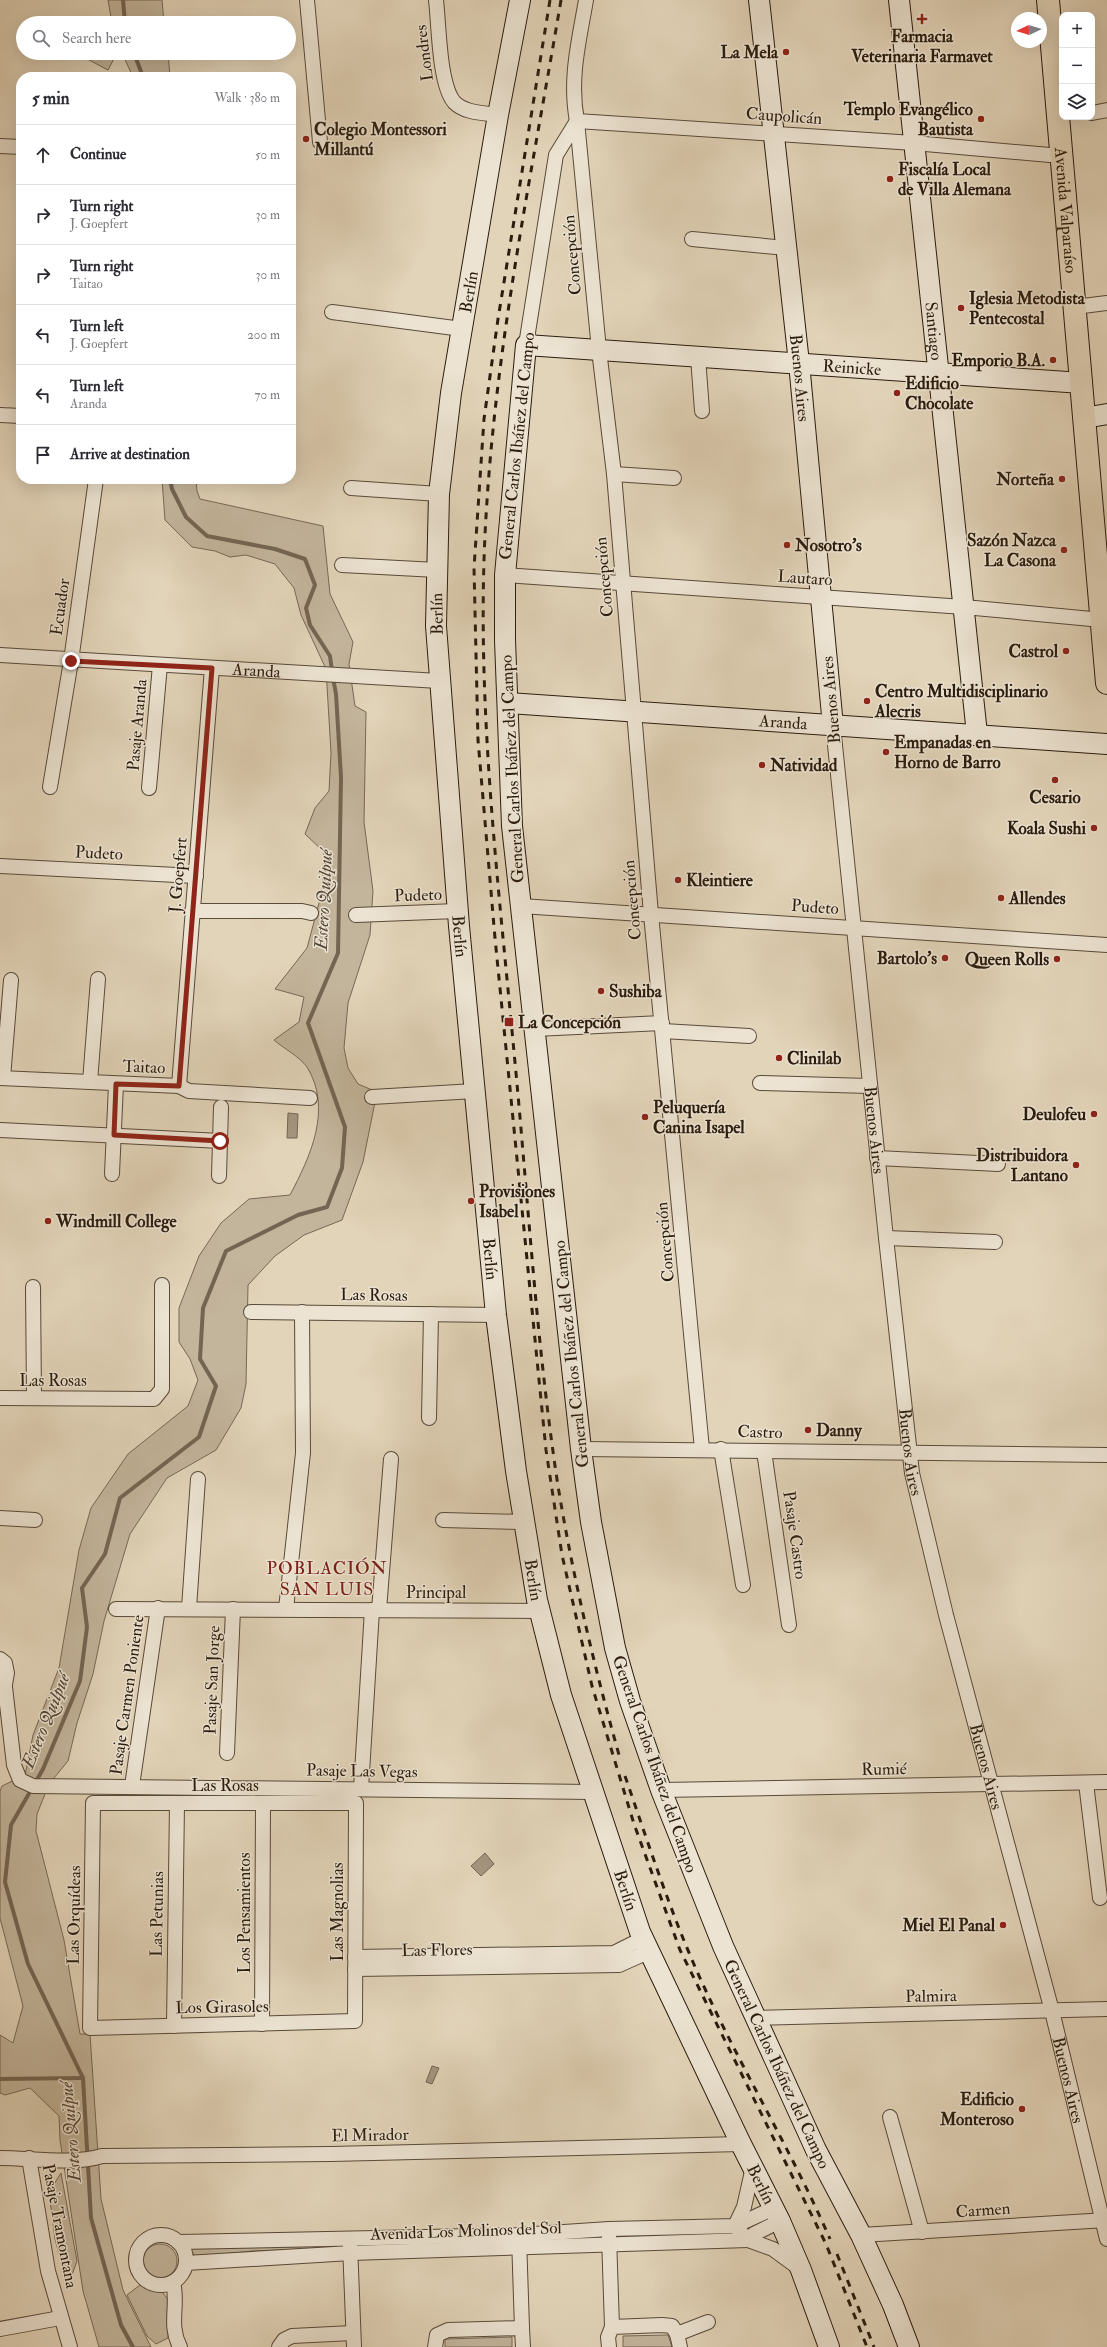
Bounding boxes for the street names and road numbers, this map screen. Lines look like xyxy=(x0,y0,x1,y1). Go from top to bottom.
street label: Londres xyxy=(410,23,438,83)
street label: Caupolicán xyxy=(745,103,823,130)
street label: Avenida Valparaíso xyxy=(1050,145,1082,274)
street label: Concepción xyxy=(558,214,587,296)
street label: Berlín xyxy=(455,269,483,315)
street label: Santiago xyxy=(921,301,948,361)
street label: General Carlos Ibáñez del Campo xyxy=(495,331,540,561)
street label: Buenos Aires xyxy=(785,333,815,423)
street label: Reinicke xyxy=(822,355,882,380)
street label: Concepción xyxy=(590,536,619,618)
street label: Lautaro xyxy=(777,566,833,590)
street label: Ecuador xyxy=(46,576,75,637)
street label: Berlín xyxy=(426,593,448,635)
street label: General Carlos Ibáñez del Campo xyxy=(496,654,529,884)
street label: Buenos Aires xyxy=(817,655,845,745)
street label: Aranda xyxy=(231,658,282,682)
street label: Pasaje Aranda xyxy=(123,677,152,772)
street label: Aranda xyxy=(758,710,809,734)
street label: J. Goepfert xyxy=(164,836,193,915)
street label: Pudeto xyxy=(75,841,123,865)
street label: Concepción xyxy=(618,859,647,941)
street label: Pudeto xyxy=(394,884,442,906)
street label: Pudeto xyxy=(790,895,840,919)
street label: Berlín xyxy=(448,914,472,959)
street label: Taitao xyxy=(122,1056,166,1078)
street label: Buenos Aires xyxy=(860,1085,890,1175)
street label: Concepción xyxy=(651,1201,680,1283)
street label: Berlín xyxy=(478,1237,503,1281)
street label: General Carlos Ibáñez del Campo xyxy=(549,1239,594,1469)
street label: Las Rosas xyxy=(340,1284,408,1306)
street label: Las Rosas xyxy=(19,1370,87,1391)
street label: Buenos Aires xyxy=(894,1407,928,1498)
street label: Castro xyxy=(737,1421,783,1443)
street label: Pasaje Castro xyxy=(778,1489,812,1581)
street label: Berlín xyxy=(520,1557,548,1603)
street label: Principal xyxy=(406,1582,467,1604)
street label: Pasaje Carmen Poniente xyxy=(105,1614,149,1776)
street label: Pasaje San Jorge xyxy=(200,1625,225,1735)
street label: General Carlos Ibáñez del Campo xyxy=(607,1653,702,1876)
street label: Buenos Aires xyxy=(965,1721,1008,1812)
street label: Rumié xyxy=(861,1758,908,1780)
street label: Pasaje Las Vegas xyxy=(306,1760,418,1782)
street label: Las Rosas xyxy=(191,1775,259,1796)
street label: Los Pensamientos xyxy=(234,1852,255,1974)
street label: Las Magnolias xyxy=(327,1862,348,1961)
street label: Las Orquídeas xyxy=(63,1865,85,1965)
street label: Berlín xyxy=(609,1867,643,1914)
street label: Las Petunias xyxy=(146,1871,168,1957)
street label: Las Flores xyxy=(401,1939,473,1961)
street label: General Carlos Ibáñez del Campo xyxy=(718,1956,835,2172)
street label: Palmira xyxy=(905,1985,958,2007)
street label: Los Girasoles xyxy=(175,1996,269,2018)
street label: Buenos Aires xyxy=(1048,2035,1089,2125)
street label: El Mirador xyxy=(331,2124,410,2146)
street label: Berlín xyxy=(742,2161,780,2208)
street label: Pasaje Tramontana xyxy=(38,2162,83,2291)
street label: Carmen xyxy=(955,2198,1011,2222)
street label: Avenida Los Molinos del Sol xyxy=(369,2217,563,2245)

